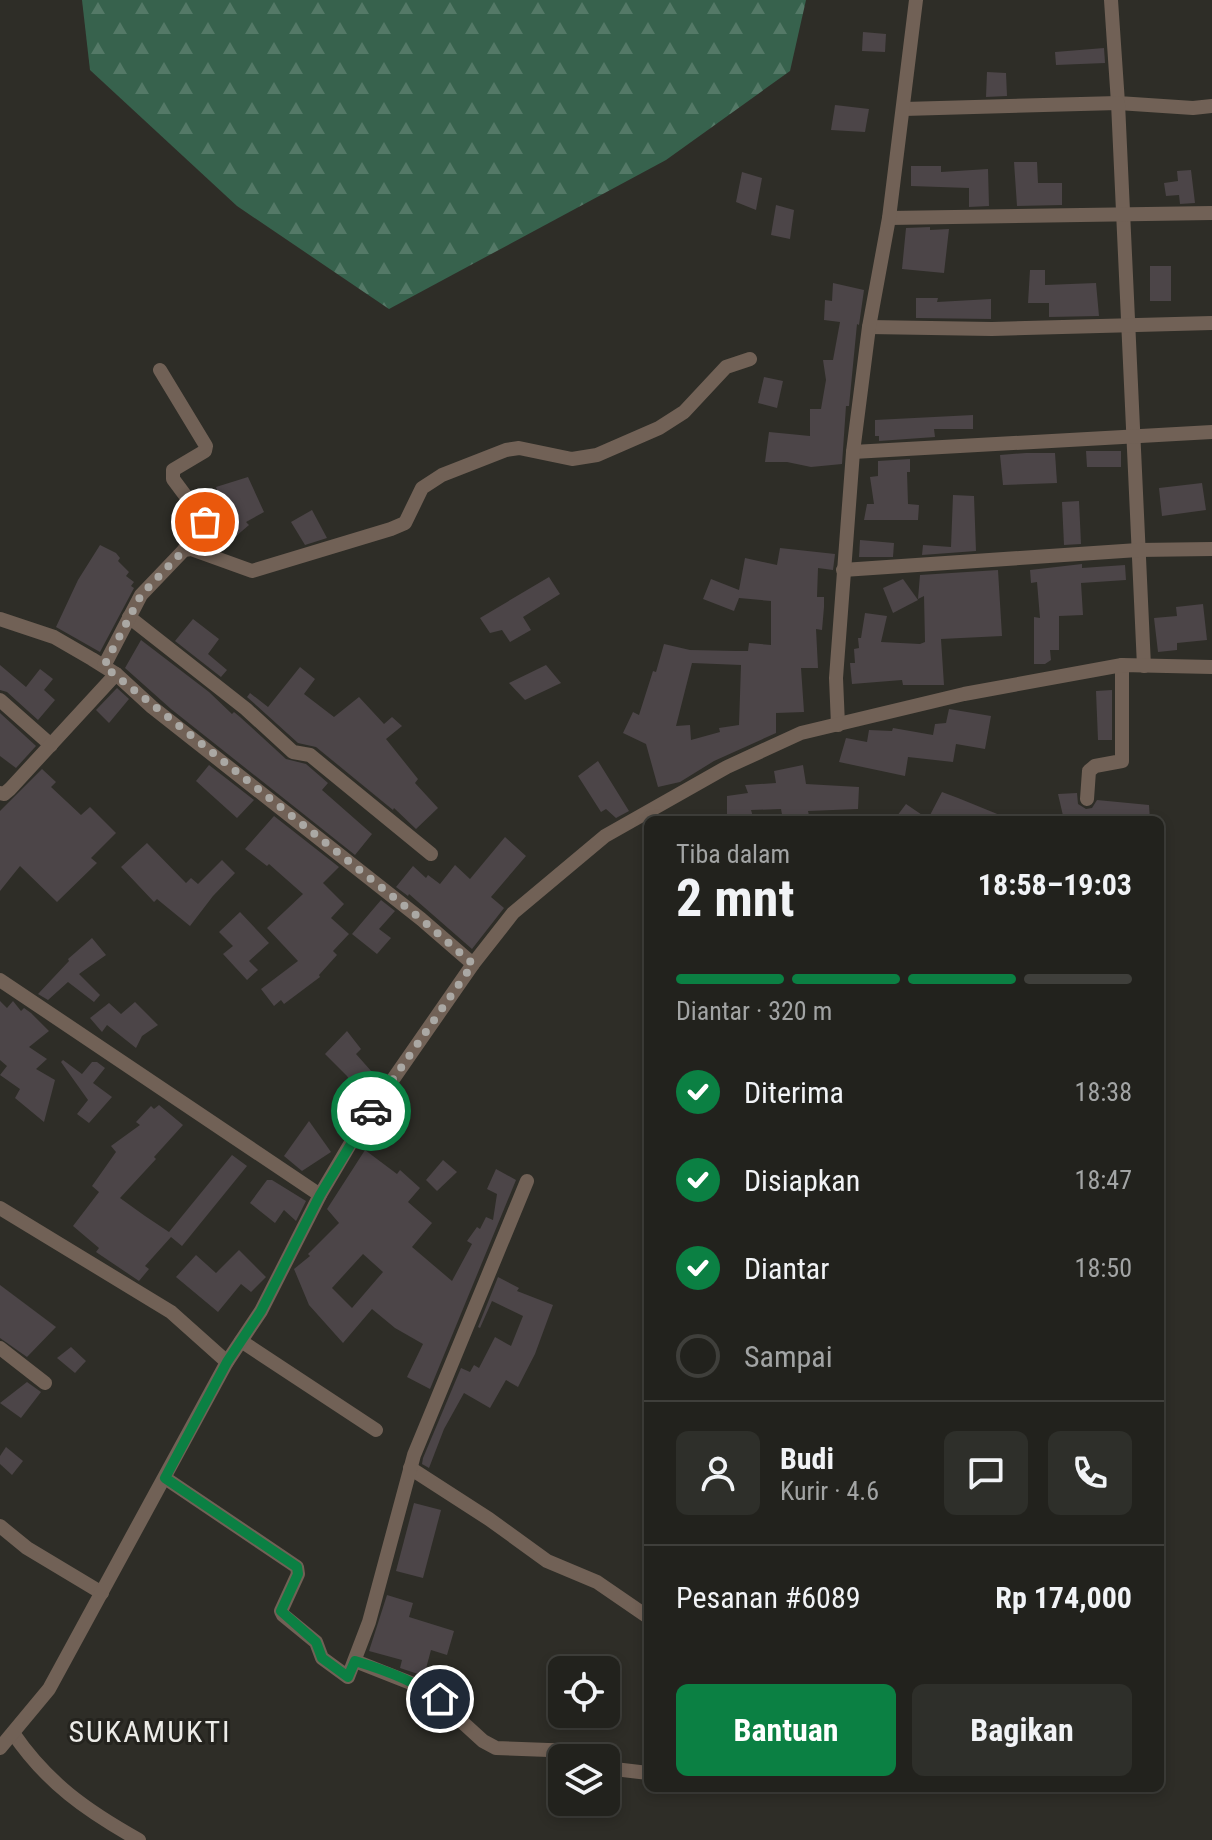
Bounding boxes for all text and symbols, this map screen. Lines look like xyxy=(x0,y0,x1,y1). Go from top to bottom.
pin xyxy=(171,488,239,556)
icon: bag xyxy=(183,500,227,544)
text: Tiba dalam xyxy=(676,839,790,869)
text: 18:58–19:03 xyxy=(978,867,1132,902)
text: 2 mnt xyxy=(676,868,794,929)
text: Diantar · 320 m xyxy=(676,996,832,1026)
icon: check xyxy=(676,1070,720,1114)
courier xyxy=(331,1071,411,1151)
text: Diterima xyxy=(744,1075,844,1110)
text: 18:38 xyxy=(1075,1077,1132,1107)
icon: car xyxy=(349,1089,393,1133)
icon: check xyxy=(676,1158,720,1202)
text: Disiapkan xyxy=(744,1163,860,1198)
text: 18:47 xyxy=(1075,1165,1132,1195)
icon: check xyxy=(676,1246,720,1290)
text: Diantar xyxy=(744,1251,829,1286)
text: 18:50 xyxy=(1075,1253,1132,1283)
text: Sampai xyxy=(744,1339,833,1374)
button: person xyxy=(676,1431,760,1515)
button: chat xyxy=(944,1431,1028,1515)
button: phone xyxy=(1048,1431,1132,1515)
text: Budi xyxy=(780,1441,834,1476)
text: Kurir · 4.6 xyxy=(780,1476,879,1506)
text: Pesanan #6089 xyxy=(676,1580,861,1615)
text: Rp 174,000 xyxy=(995,1580,1132,1615)
map controls xyxy=(548,1656,620,1816)
button: locate xyxy=(548,1656,620,1728)
pin xyxy=(406,1665,474,1733)
icon: home xyxy=(418,1677,462,1721)
button: Bantuan xyxy=(676,1684,896,1776)
button: Bagikan xyxy=(912,1684,1132,1776)
district label: SUKAMUKTI xyxy=(68,1714,232,1749)
button: layers xyxy=(548,1744,620,1816)

